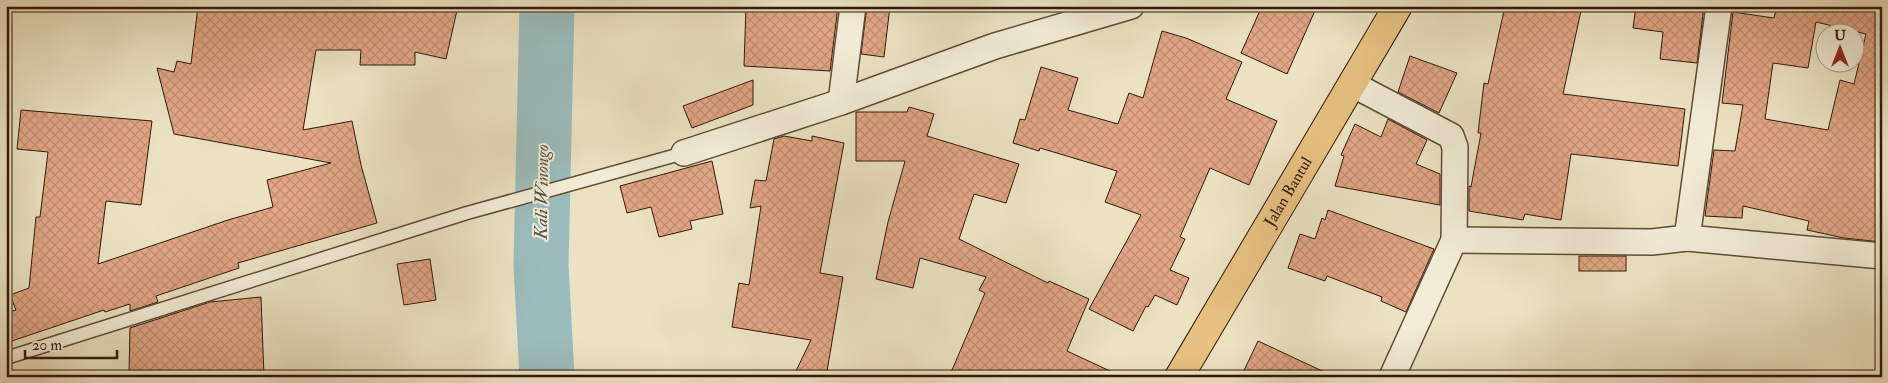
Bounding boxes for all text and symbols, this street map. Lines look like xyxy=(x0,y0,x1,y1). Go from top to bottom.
north arrow xyxy=(1816,22,1866,72)
text: U xyxy=(1834,27,1846,44)
water label: Kali Winongo xyxy=(530,144,554,241)
street label: Jalan Bantul xyxy=(1259,153,1317,232)
scale bar xyxy=(25,328,118,360)
text: 20 m xyxy=(32,336,62,355)

